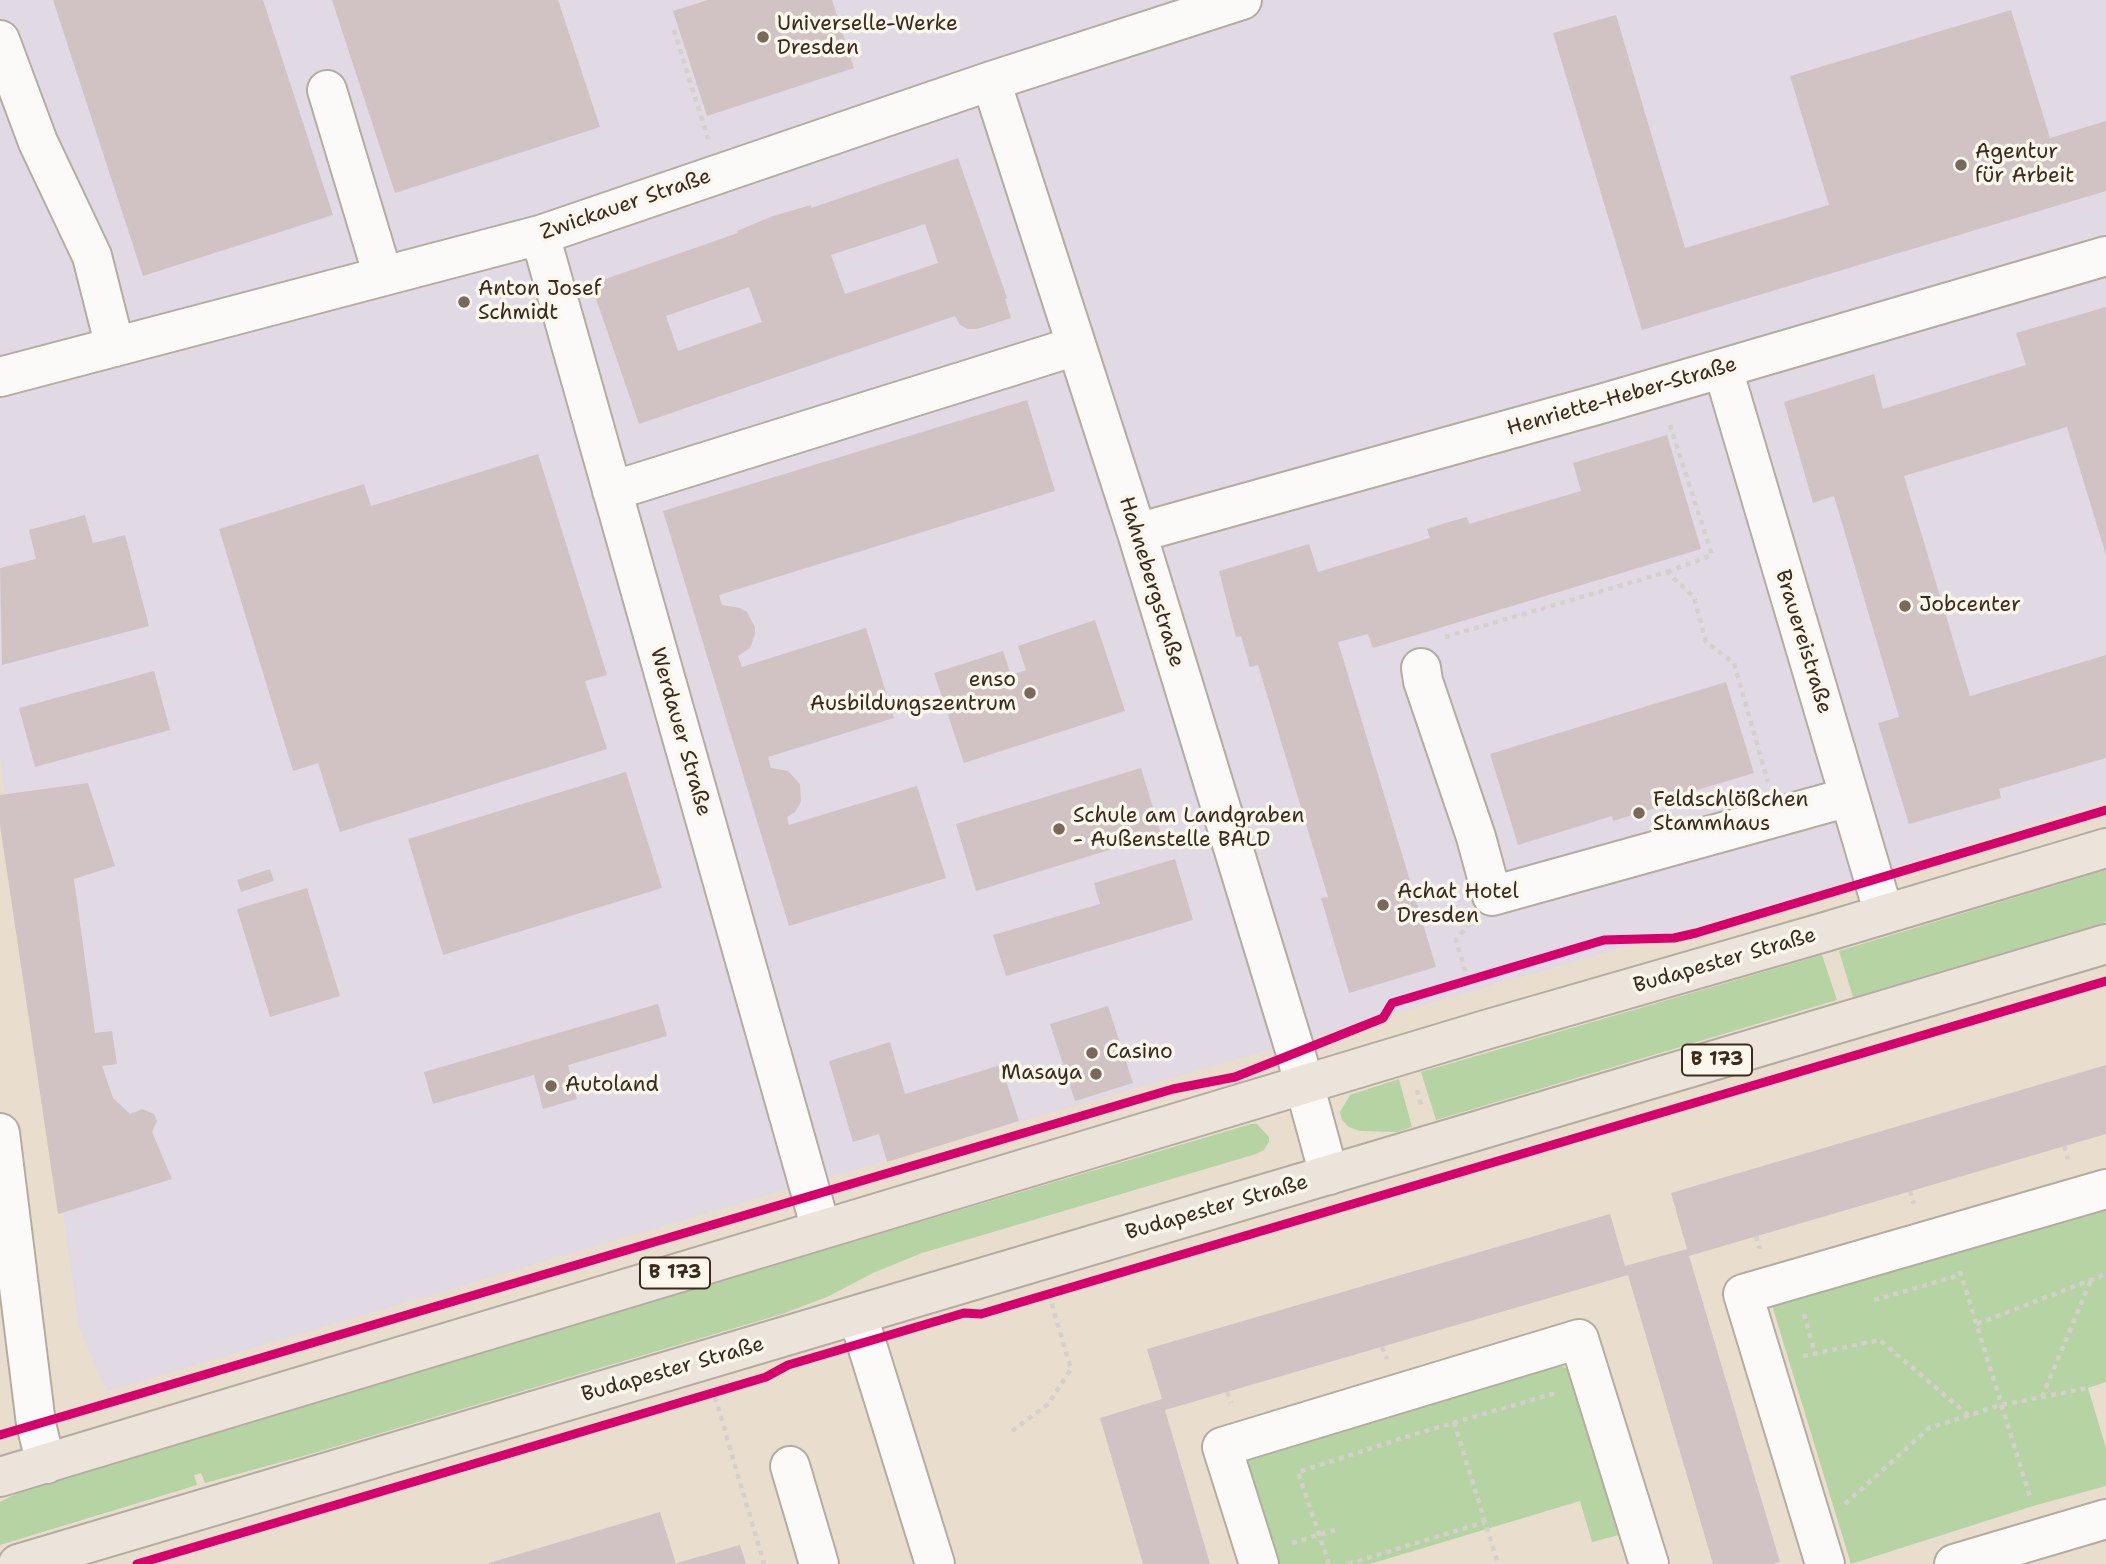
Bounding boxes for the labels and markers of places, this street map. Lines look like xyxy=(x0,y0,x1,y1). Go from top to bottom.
place label: Universelle-Werke Dresden xyxy=(777,12,958,62)
marker: Universelle-Werke Dresden xyxy=(755,29,771,45)
place label: Agentur für Arbeit xyxy=(1975,140,2075,190)
marker: Agentur für Arbeit xyxy=(1953,157,1969,173)
place label: Anton Josef Schmidt xyxy=(478,277,601,327)
marker: Anton Josef Schmidt xyxy=(456,294,472,310)
place label: Jobcenter xyxy=(1919,593,2021,619)
marker: Jobcenter xyxy=(1897,598,1913,614)
place label: enso Ausbildungszentrum xyxy=(810,668,1016,718)
marker: enso Ausbildungszentrum xyxy=(1022,685,1038,701)
place label: Feldschlößchen Stammhaus xyxy=(1653,788,1808,838)
place label: Schule am Landgraben - Außenstelle BALD xyxy=(1073,804,1304,854)
marker: Feldschlößchen Stammhaus xyxy=(1631,805,1647,821)
marker: Schule am Landgraben - Außenstelle BALD xyxy=(1051,821,1067,837)
place label: Achat Hotel Dresden xyxy=(1397,880,1519,930)
marker: Achat Hotel Dresden xyxy=(1375,897,1391,913)
place label: Casino xyxy=(1106,1040,1173,1066)
marker: Casino xyxy=(1084,1045,1100,1061)
place label: Masaya xyxy=(1001,1061,1082,1087)
marker: Masaya xyxy=(1088,1066,1104,1082)
place label: Autoland xyxy=(565,1073,659,1099)
marker: Autoland xyxy=(543,1078,559,1094)

